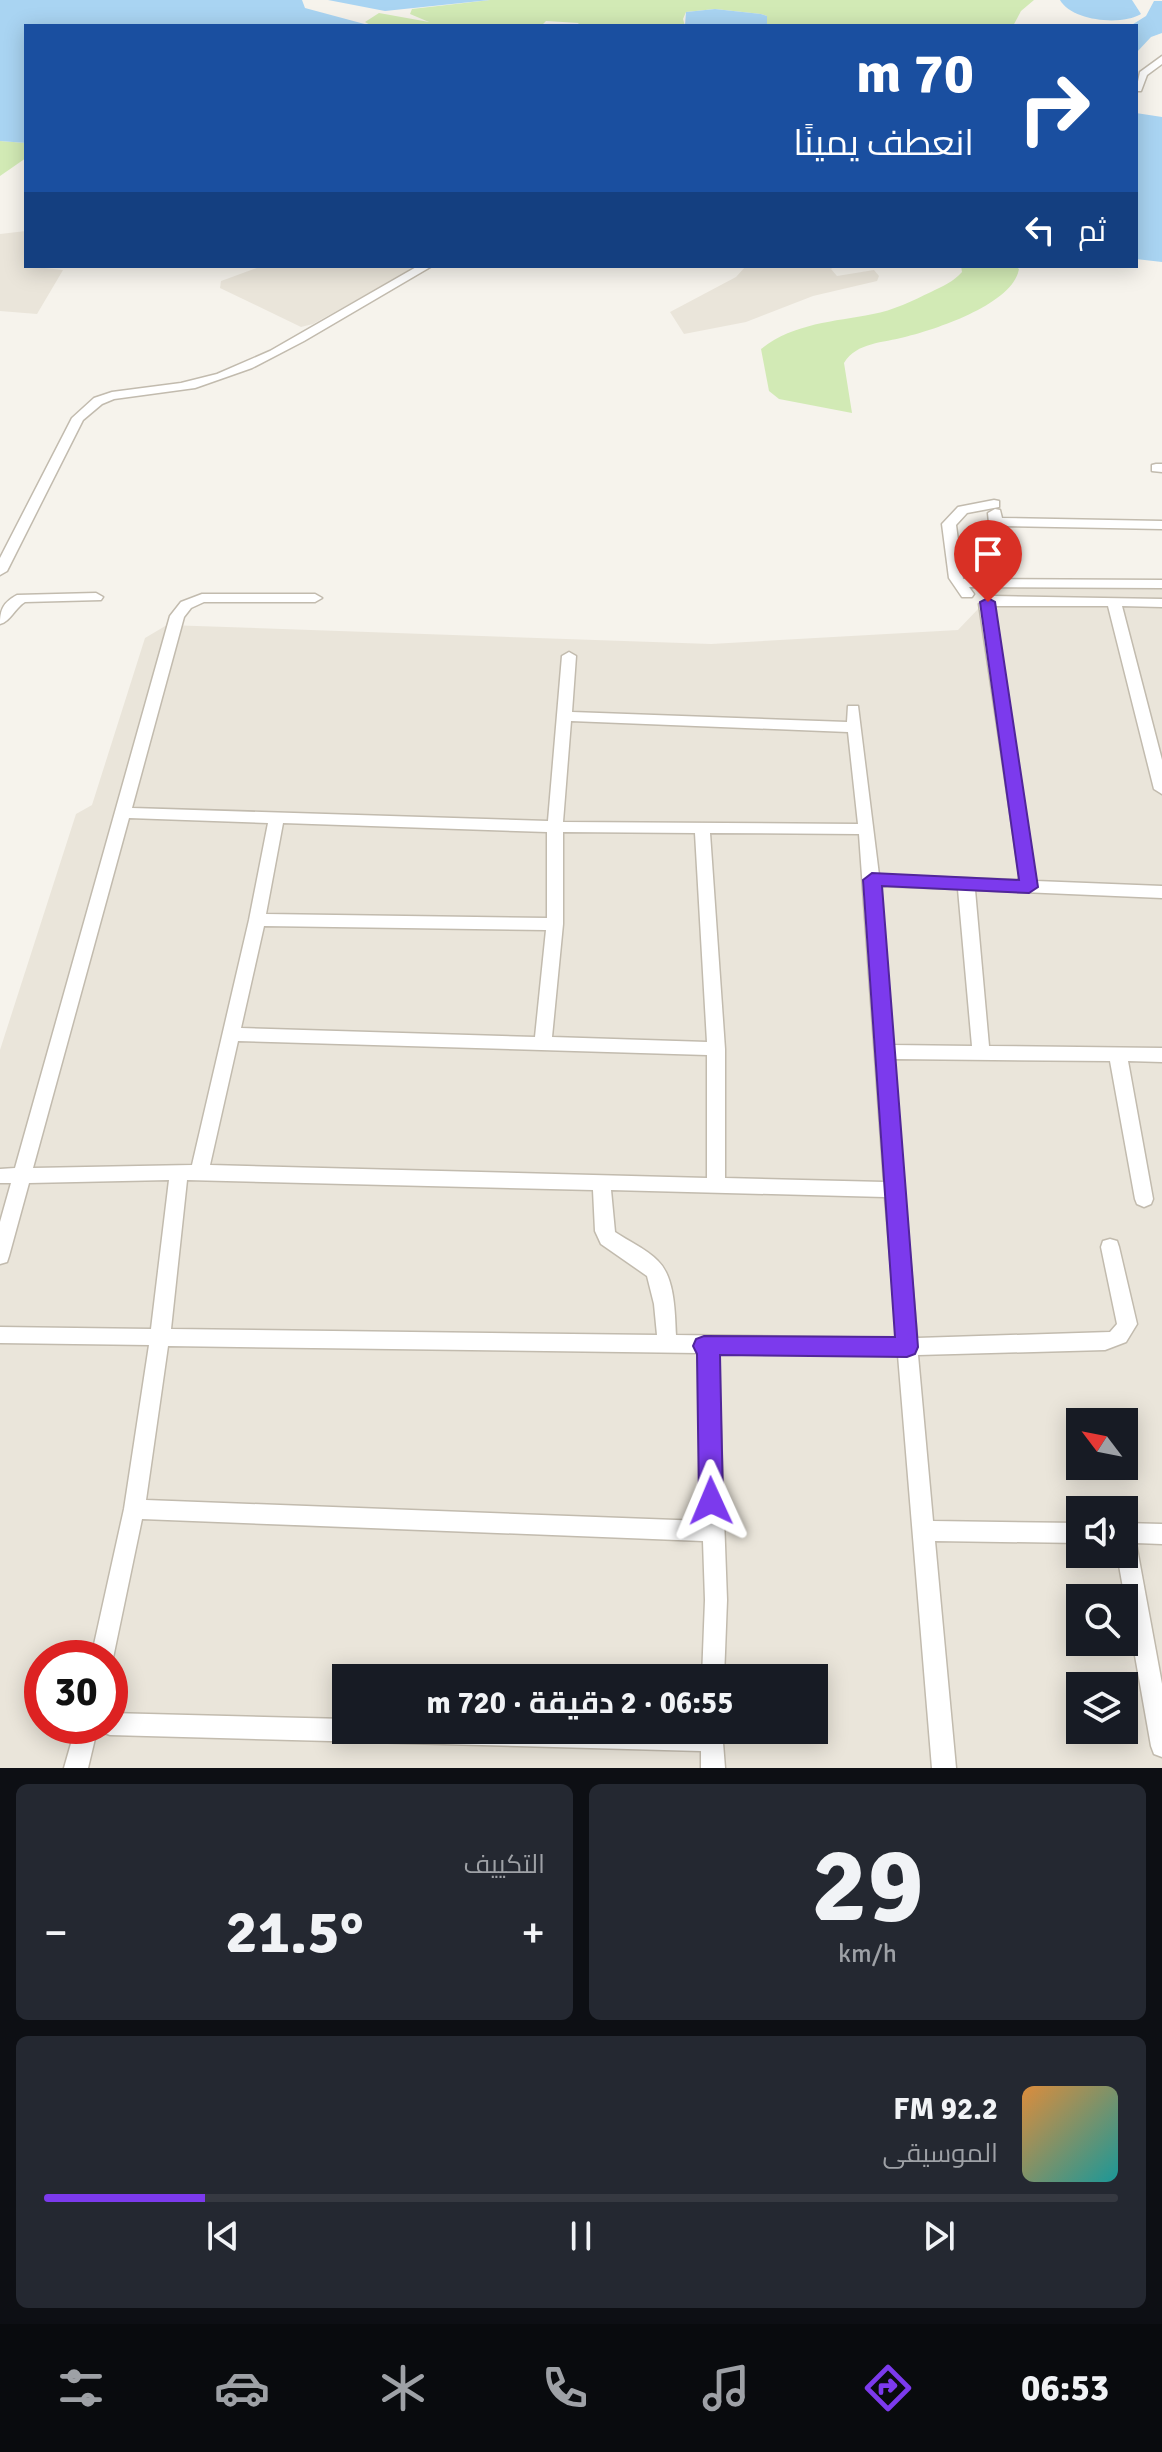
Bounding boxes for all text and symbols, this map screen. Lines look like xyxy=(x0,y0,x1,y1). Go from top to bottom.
text: 70 m xyxy=(856,39,974,108)
icon: right xyxy=(1002,56,1106,160)
text: انعطف يمينًا xyxy=(793,121,974,166)
icon: left xyxy=(1018,208,1062,252)
text: ثم xyxy=(1078,213,1106,250)
pin xyxy=(954,520,1022,602)
icon: arrive xyxy=(966,532,1010,576)
north arrow xyxy=(1066,1408,1138,1480)
map controls xyxy=(1066,1408,1138,1744)
position arrow xyxy=(669,1459,753,1543)
button: sound xyxy=(1066,1496,1138,1568)
button: search xyxy=(1066,1584,1138,1656)
speed limit sign: 30 xyxy=(24,1640,128,1744)
button: layers xyxy=(1066,1672,1138,1744)
text: 06:55 · 2 دقيقة · 720 m xyxy=(427,1685,733,1722)
text: 29 xyxy=(811,1822,924,1950)
text: التكييف xyxy=(463,1849,545,1881)
text: 21.5° xyxy=(225,1896,364,1970)
text: − xyxy=(44,1906,68,1960)
text: + xyxy=(521,1906,545,1960)
text: km/h xyxy=(838,1938,897,1970)
text: 92.2 FM xyxy=(893,2091,998,2128)
text: الموسيقى xyxy=(883,2138,998,2170)
icon: previous xyxy=(201,2214,245,2258)
icon: pause xyxy=(559,2214,603,2258)
icon: next xyxy=(917,2214,961,2258)
icon: filters xyxy=(53,2360,109,2416)
icon: car xyxy=(214,2360,270,2416)
icon: climate xyxy=(375,2360,431,2416)
icon: phone xyxy=(537,2360,593,2416)
icon: music xyxy=(698,2360,754,2416)
icon: directions xyxy=(860,2360,916,2416)
text: 06:53 xyxy=(1021,2366,1109,2411)

